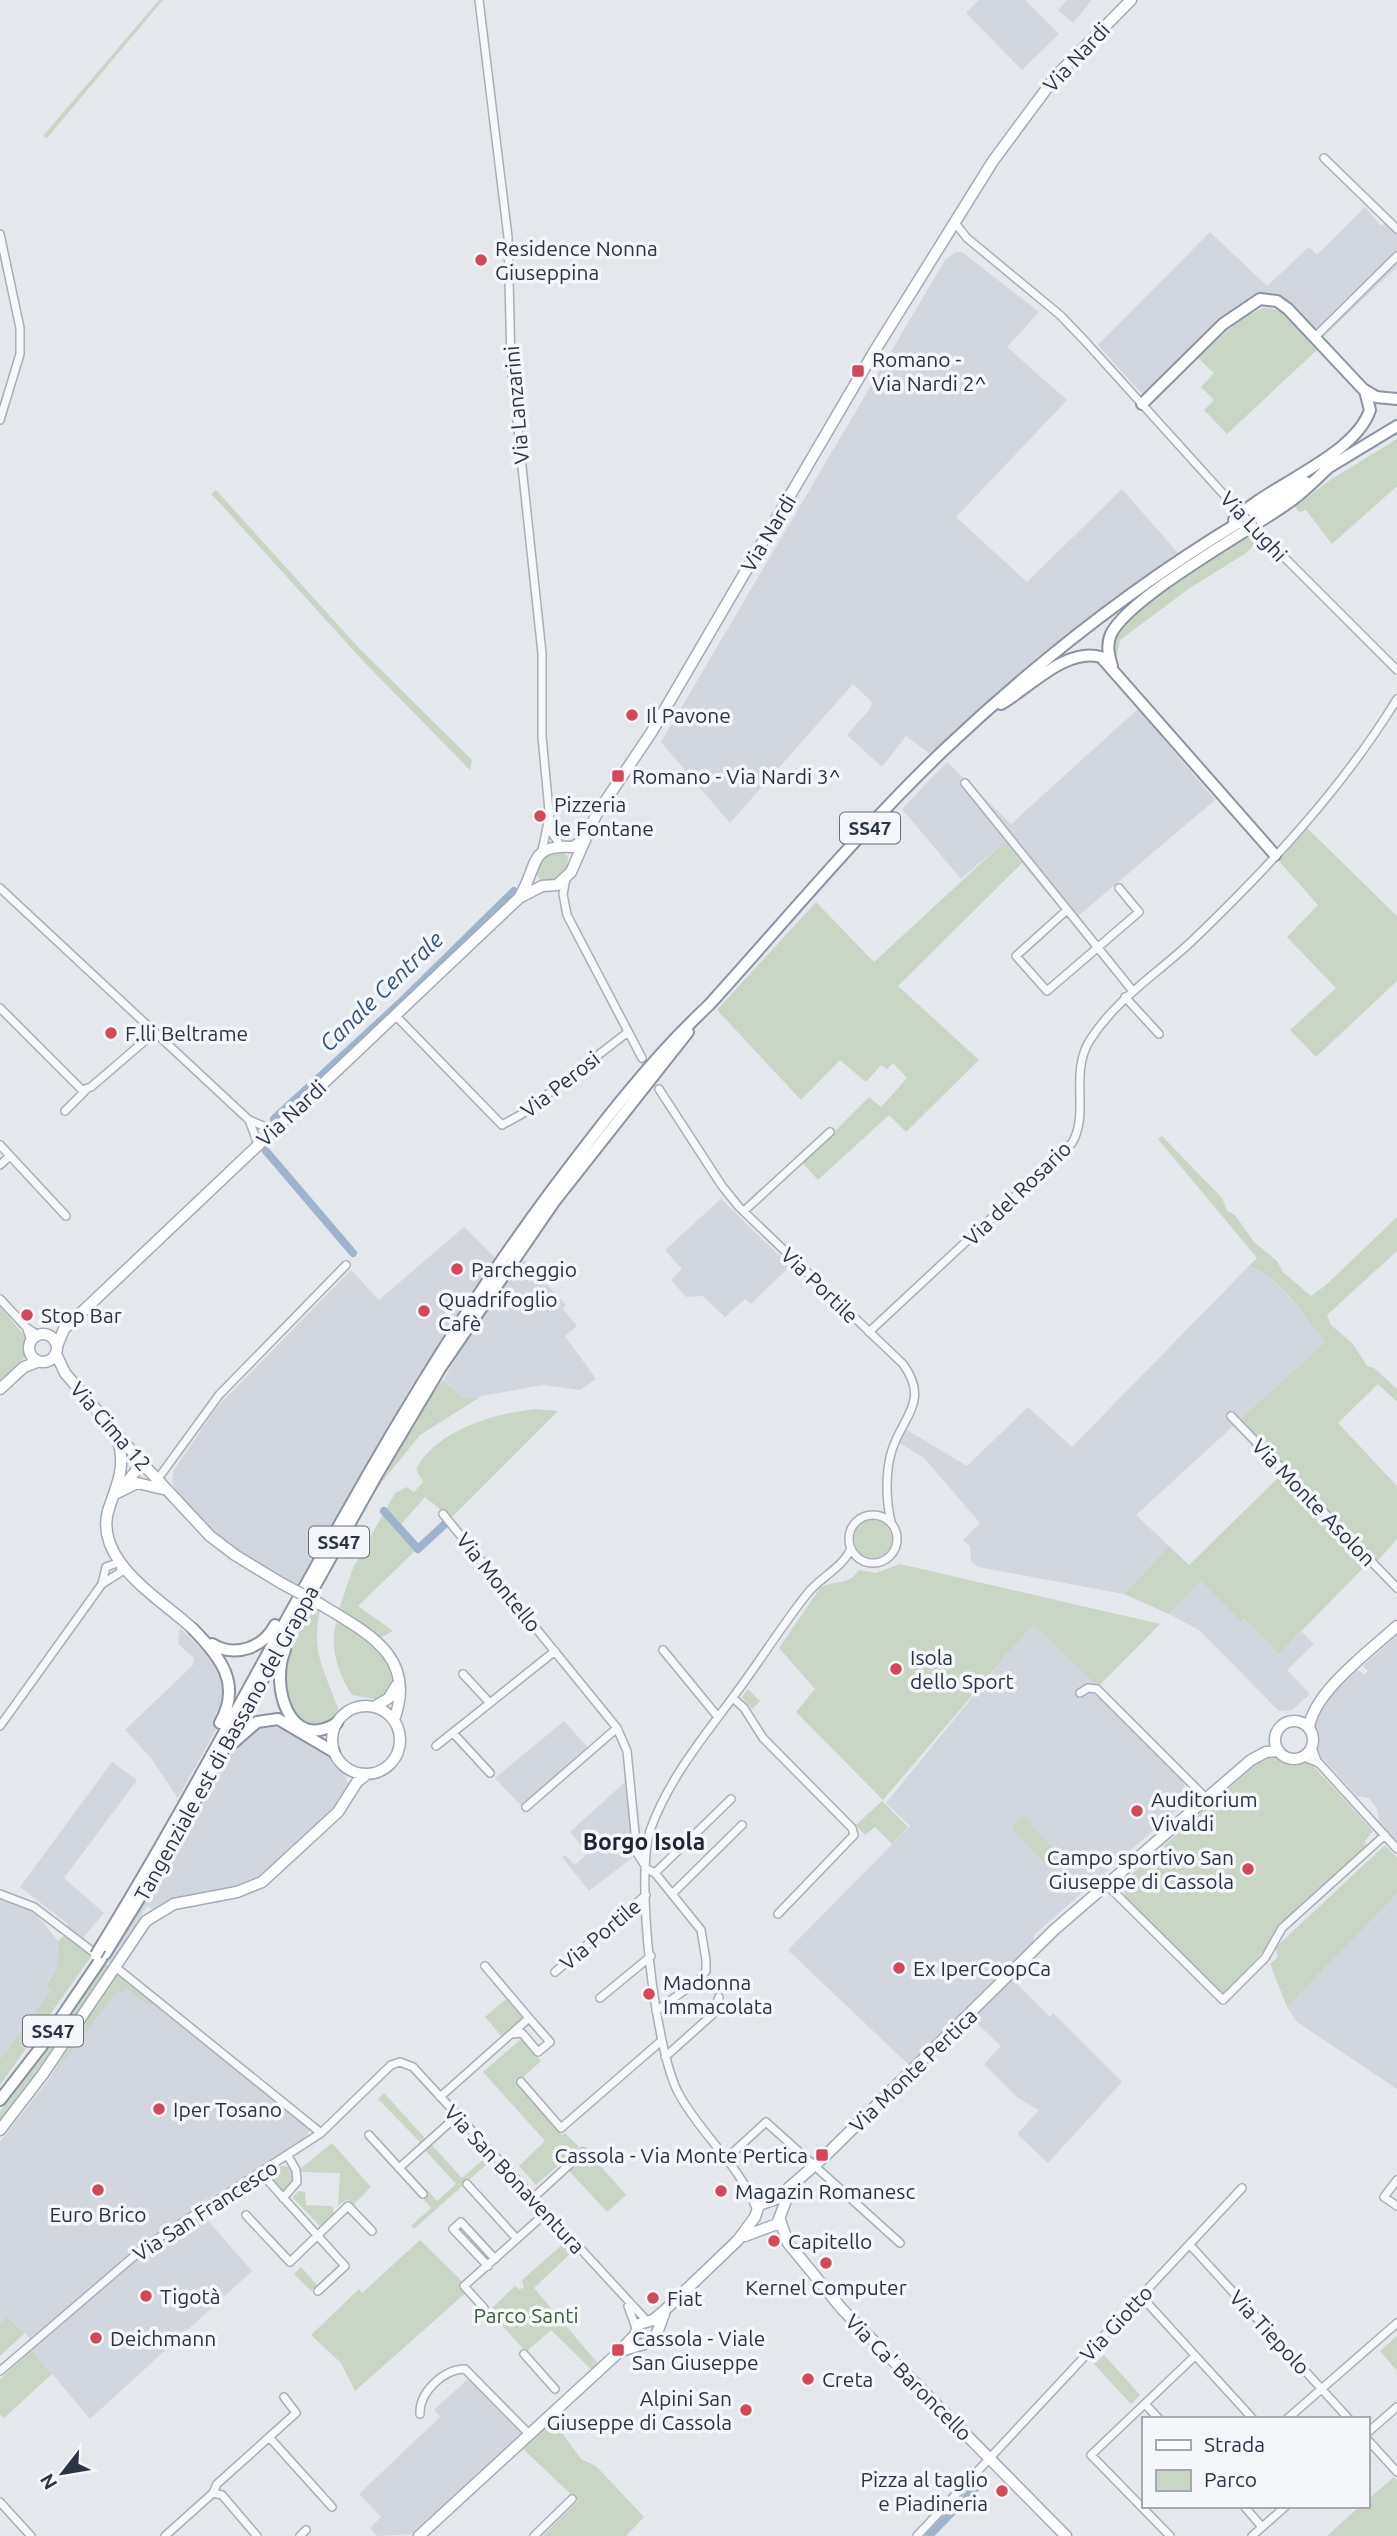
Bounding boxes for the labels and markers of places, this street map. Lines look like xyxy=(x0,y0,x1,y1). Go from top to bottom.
place label: Residence Nonna Giuseppina xyxy=(495,236,658,284)
marker: Residence Nonna Giuseppina xyxy=(473,252,489,268)
place label: Romano - Via Nardi 2^ xyxy=(872,347,986,395)
marker: Romano - Via Nardi 2^ xyxy=(850,363,866,379)
place label: Il Pavone xyxy=(646,703,731,727)
marker: Il Pavone xyxy=(624,707,640,723)
place label: Romano - Via Nardi 3^ xyxy=(632,764,841,788)
marker: Romano - Via Nardi 3^ xyxy=(610,768,626,784)
place label: Pizzeria le Fontane xyxy=(554,792,654,840)
marker: Pizzeria le Fontane xyxy=(532,808,548,824)
place label: F.lli Beltrame xyxy=(125,1021,248,1045)
marker: F.lli Beltrame xyxy=(103,1025,119,1041)
place label: Parcheggio xyxy=(471,1257,577,1281)
marker: Parcheggio xyxy=(449,1261,465,1277)
place label: Quadrifoglio Cafè xyxy=(438,1287,558,1335)
place label: Stop Bar xyxy=(41,1303,122,1327)
marker: Quadrifoglio Cafè xyxy=(416,1303,432,1319)
marker: Stop Bar xyxy=(19,1307,35,1323)
place label: Isola dello Sport xyxy=(910,1645,1014,1693)
marker: Isola dello Sport xyxy=(888,1661,904,1677)
place label: Auditorium Vivaldi xyxy=(1151,1787,1258,1835)
marker: Auditorium Vivaldi xyxy=(1129,1803,1145,1819)
place label: Campo sportivo San Giuseppe di Cassola xyxy=(1047,1845,1234,1893)
marker: Campo sportivo San Giuseppe di Cassola xyxy=(1240,1861,1256,1877)
place label: Ex IperCoopCa xyxy=(913,1956,1051,1980)
marker: Ex IperCoopCa xyxy=(891,1960,907,1976)
place label: Madonna Immacolata xyxy=(663,1970,773,2018)
marker: Madonna Immacolata xyxy=(641,1986,657,2002)
place label: Iper Tosano xyxy=(173,2097,282,2121)
marker: Iper Tosano xyxy=(151,2101,167,2117)
place label: Cassola - Via Monte Pertica xyxy=(554,2143,808,2167)
marker: Cassola - Via Monte Pertica xyxy=(814,2147,830,2163)
place label: Magazin Romanesc xyxy=(735,2179,915,2203)
marker: Euro Brico xyxy=(90,2182,106,2198)
marker: Magazin Romanesc xyxy=(713,2183,729,2199)
place label: Euro Brico xyxy=(49,2202,147,2226)
place label: Capitello xyxy=(788,2229,872,2253)
marker: Capitello xyxy=(766,2233,782,2249)
marker: Kernel Computer xyxy=(818,2255,834,2271)
place label: Kernel Computer xyxy=(745,2275,907,2299)
place label: Tigotà xyxy=(160,2284,221,2308)
place label: Fiat xyxy=(667,2286,702,2310)
marker: Tigotà xyxy=(138,2288,154,2304)
marker: Fiat xyxy=(645,2290,661,2306)
place label: Deichmann xyxy=(110,2326,216,2350)
place label: Cassola - Viale San Giuseppe xyxy=(632,2326,765,2374)
marker: Deichmann xyxy=(88,2330,104,2346)
marker: Cassola - Viale San Giuseppe xyxy=(610,2342,626,2358)
place label: Creta xyxy=(822,2367,873,2391)
marker: Creta xyxy=(800,2371,816,2387)
place label: Alpini San Giuseppe di Cassola xyxy=(547,2386,732,2434)
marker: Alpini San Giuseppe di Cassola xyxy=(738,2402,754,2418)
place label: Pizza al taglio e Piadineria xyxy=(860,2467,988,2515)
marker: Pizza al taglio e Piadineria xyxy=(994,2483,1010,2499)

